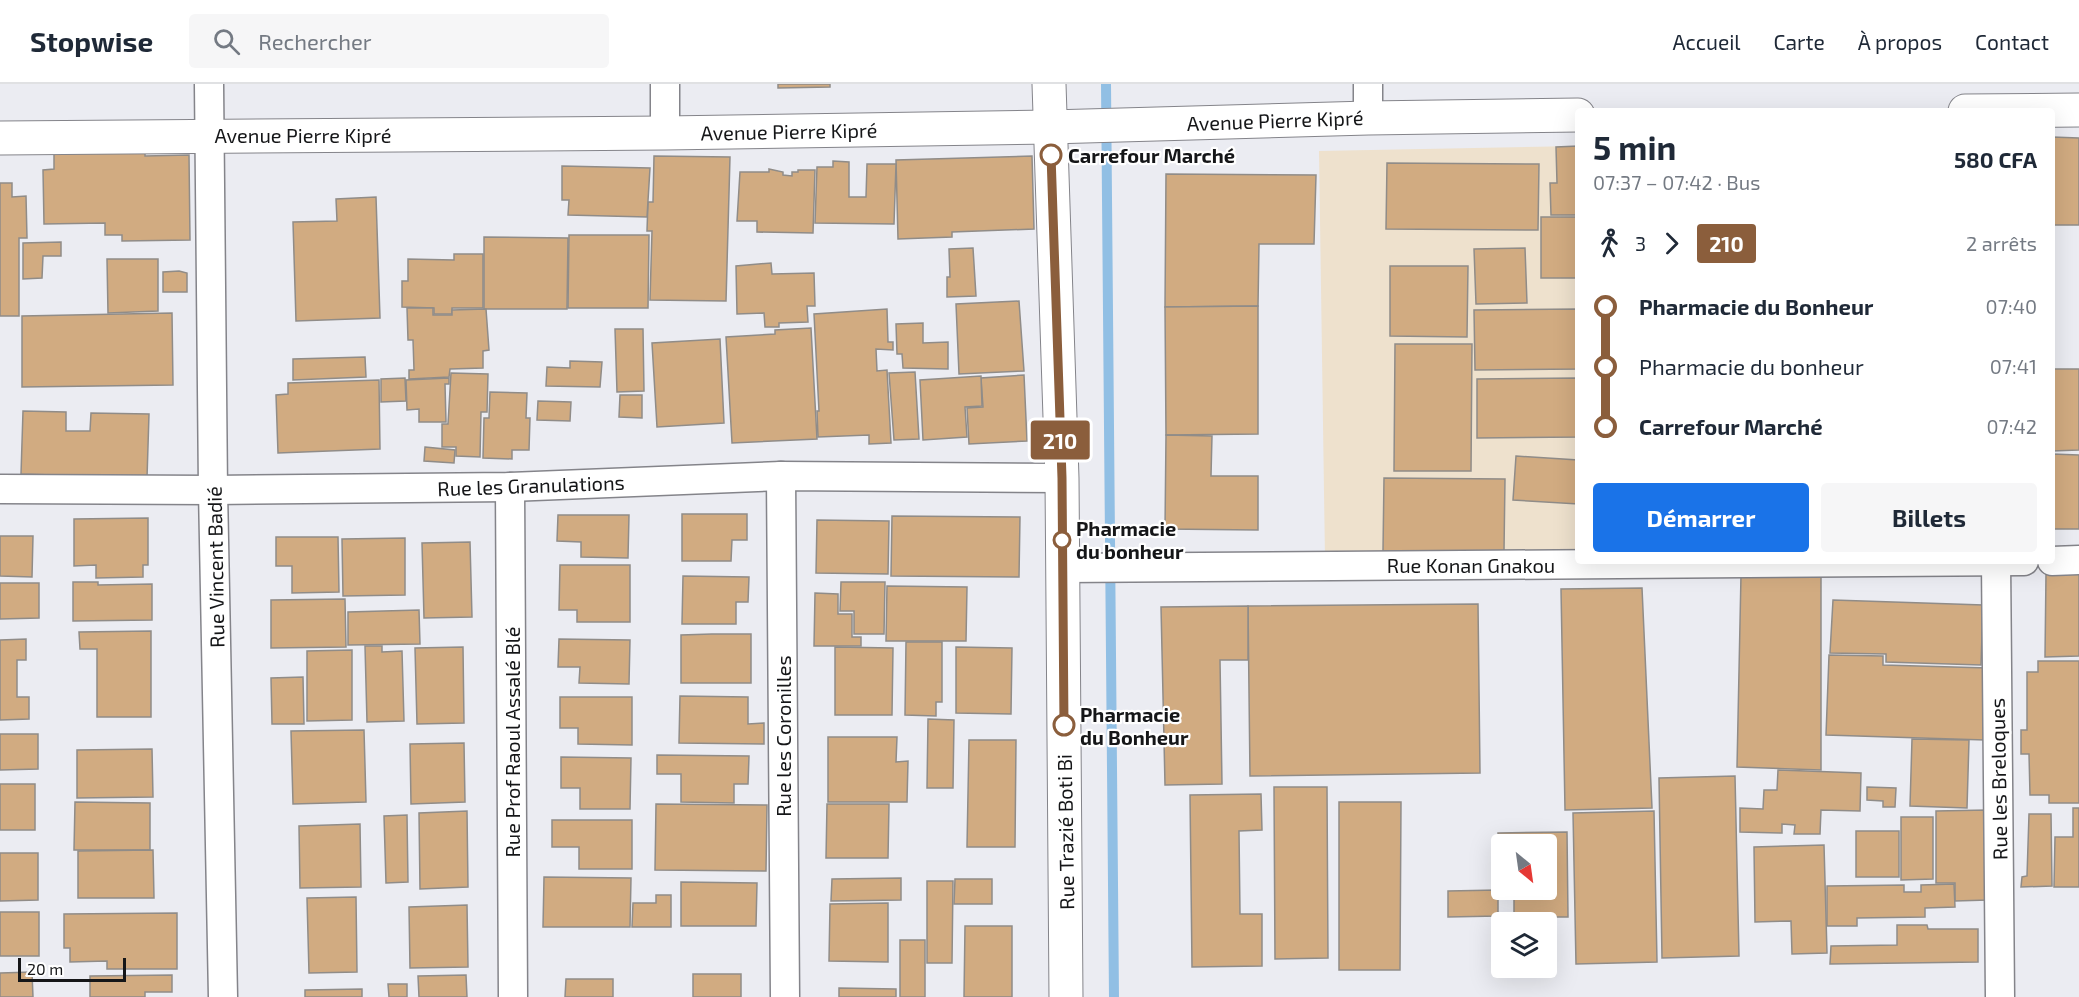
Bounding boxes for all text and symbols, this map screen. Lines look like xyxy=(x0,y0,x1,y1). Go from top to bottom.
search box xyxy=(189,14,609,68)
text: Stopwise xyxy=(30,24,153,58)
icon: search xyxy=(210,25,243,58)
text: Rechercher xyxy=(258,28,372,54)
text: Accueil xyxy=(1672,29,1741,54)
text: Carte xyxy=(1774,29,1825,54)
text: À propos xyxy=(1858,29,1942,54)
text: Contact xyxy=(1975,29,2049,54)
street label: Avenue Pierre Kipré xyxy=(1186,105,1364,135)
street label: Avenue Pierre Kipré xyxy=(700,117,878,145)
street label: Avenue Pierre Kipré xyxy=(215,123,391,147)
text: 5 min xyxy=(1593,127,1676,167)
place label: Carrefour Marché xyxy=(1068,143,1235,167)
marker: Carrefour Marché xyxy=(1040,144,1062,166)
text: 580 CFA xyxy=(1954,146,2037,172)
text: 07:37 – 07:42 · Bus xyxy=(1593,170,1760,194)
icon: walk xyxy=(1593,227,1626,260)
icon: forward xyxy=(1655,227,1688,260)
text: 3 xyxy=(1635,231,1646,255)
text: 210 xyxy=(1709,231,1744,256)
text: 2 arrêts xyxy=(1966,231,2037,255)
text: Pharmacie du Bonheur xyxy=(1639,293,1873,319)
text: 07:40 xyxy=(1986,294,2037,318)
text: Pharmacie du bonheur xyxy=(1639,353,1864,379)
text: 07:41 xyxy=(1990,354,2037,378)
text: Carrefour Marché xyxy=(1639,413,1823,439)
text: 07:42 xyxy=(1986,414,2037,438)
line badge: 210 xyxy=(1026,420,1094,460)
text: 210 xyxy=(1043,428,1077,453)
street label: Rue les Granulations xyxy=(437,470,625,500)
button: Démarrer xyxy=(1593,483,1809,552)
button: Billets xyxy=(1821,483,2037,552)
street label: Rue Vincent Badié xyxy=(202,486,228,648)
place label: Pharmacie du bonheur xyxy=(1076,516,1184,563)
marker: Pharmacie du bonheur xyxy=(1053,531,1071,549)
street label: Rue Konan Gnakou xyxy=(1387,553,1555,577)
street label: Rue Prof Raoul Assalé Blé xyxy=(500,626,524,858)
street label: Rue les Coronilles xyxy=(771,655,795,817)
street label: Rue les Breloques xyxy=(1985,698,2011,860)
place label: Pharmacie du Bonheur xyxy=(1080,702,1189,749)
marker: Pharmacie du Bonheur xyxy=(1053,714,1075,736)
street label: Rue Trazié Boti Bi xyxy=(1052,754,1078,910)
north arrow xyxy=(1491,834,1557,900)
map controls xyxy=(1491,834,1557,978)
button: layers xyxy=(1491,912,1557,978)
scale bar xyxy=(18,955,126,982)
text: 20 m xyxy=(27,959,63,978)

